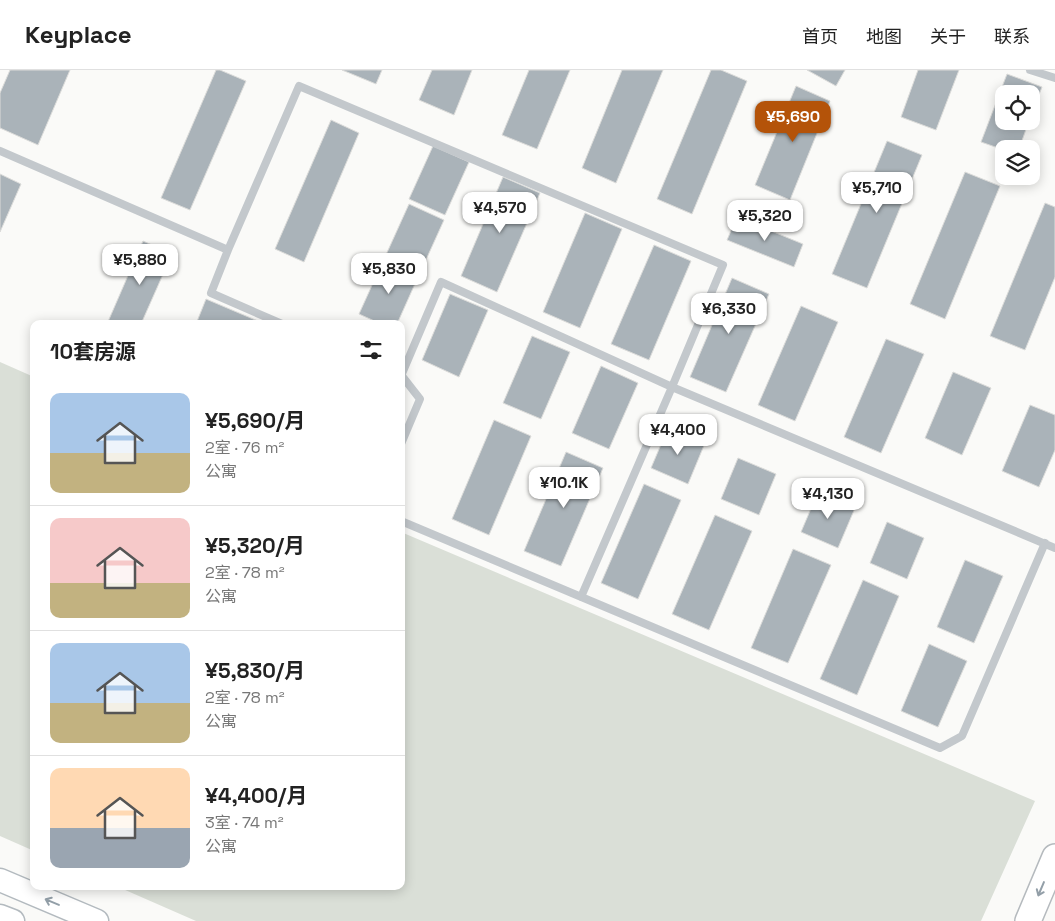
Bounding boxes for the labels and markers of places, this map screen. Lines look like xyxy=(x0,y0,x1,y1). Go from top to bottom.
pin: ¥5,690 xyxy=(752,100,834,143)
pin: ¥5,710 xyxy=(836,172,918,214)
pin: ¥4,570 xyxy=(459,191,541,234)
pin: ¥5,320 xyxy=(724,200,806,242)
pin: ¥5,880 xyxy=(99,244,181,286)
pin: ¥5,830 xyxy=(348,252,430,295)
pin: ¥6,330 xyxy=(688,292,770,335)
pin: ¥4,400 xyxy=(637,414,719,456)
pin: ¥10.1K xyxy=(523,466,605,509)
pin: ¥4,130 xyxy=(787,478,869,520)

